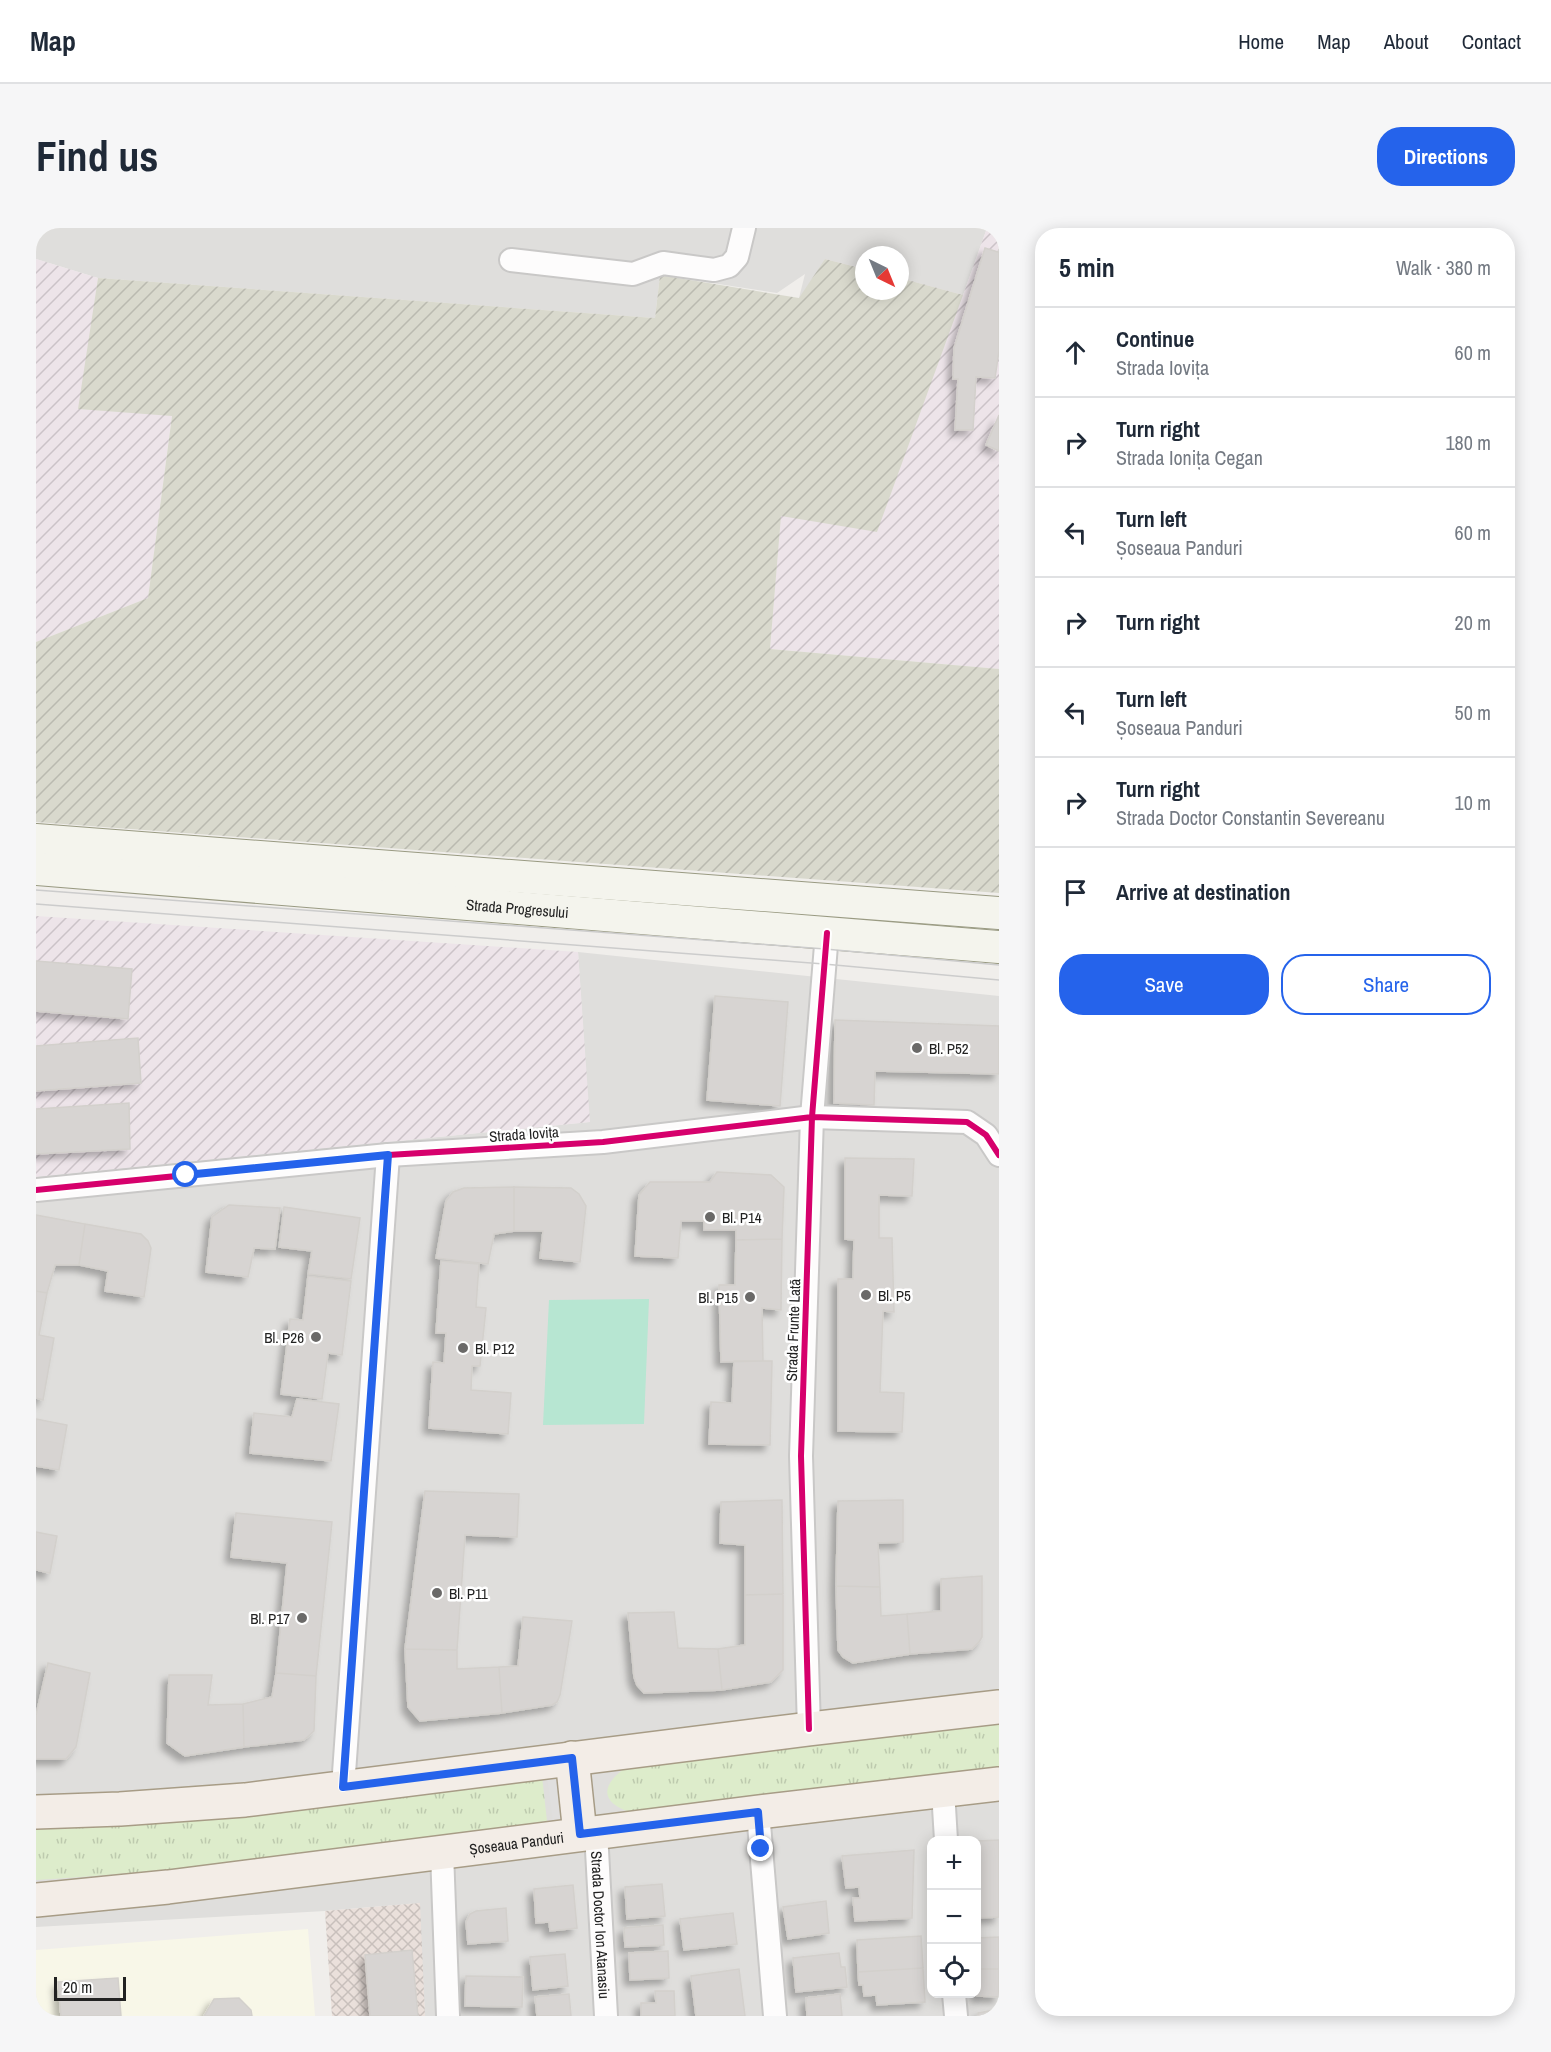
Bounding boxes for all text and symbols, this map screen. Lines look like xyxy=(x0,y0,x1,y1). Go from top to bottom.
text: Map xyxy=(30,22,76,60)
text: Home xyxy=(1238,27,1284,56)
text: Map xyxy=(1317,27,1351,56)
text: About xyxy=(1384,27,1429,56)
text: Contact xyxy=(1462,27,1521,56)
button: Directions xyxy=(1377,127,1515,186)
text: Find us xyxy=(36,128,158,184)
north arrow xyxy=(855,246,909,300)
text: 5 min xyxy=(1059,250,1115,285)
text: Walk · 380 m xyxy=(1396,254,1491,281)
text: Continue xyxy=(1116,324,1194,354)
icon: ahead xyxy=(1059,336,1092,369)
text: 60 m xyxy=(1455,339,1491,366)
text: Strada Iovița xyxy=(1116,354,1209,381)
text: Turn right xyxy=(1116,414,1200,444)
icon: right xyxy=(1059,426,1092,459)
text: 180 m xyxy=(1445,429,1491,456)
text: Strada Ionița Cegan xyxy=(1116,444,1263,471)
text: Turn left xyxy=(1116,504,1187,534)
icon: left xyxy=(1059,516,1092,549)
text: 60 m xyxy=(1455,519,1491,546)
text: Șoseaua Panduri xyxy=(1116,534,1243,561)
icon: right xyxy=(1059,606,1092,639)
text: Turn right xyxy=(1116,607,1200,637)
text: 20 m xyxy=(1455,609,1491,636)
text: Turn left xyxy=(1116,684,1187,714)
icon: left xyxy=(1059,696,1092,729)
text: 50 m xyxy=(1455,699,1491,726)
text: Șoseaua Panduri xyxy=(1116,714,1243,741)
text: Turn right xyxy=(1116,774,1200,804)
icon: right xyxy=(1059,786,1092,819)
text: 10 m xyxy=(1455,789,1491,816)
text: Strada Doctor Constantin Severeanu xyxy=(1116,804,1385,831)
icon: arrive xyxy=(1059,876,1092,909)
text: Arrive at destination xyxy=(1116,877,1290,907)
street label: Strada Progresului xyxy=(465,893,569,923)
button: Save xyxy=(1059,954,1269,1015)
button: Share xyxy=(1281,954,1491,1015)
place label: Bl. P52 xyxy=(929,1038,969,1059)
marker: Bl. P52 xyxy=(910,1041,924,1055)
street label: Strada Iovița xyxy=(488,1121,560,1147)
route start xyxy=(172,1161,198,1187)
place label: Bl. P14 xyxy=(722,1207,762,1228)
marker: Bl. P14 xyxy=(703,1210,717,1224)
street label: Strada Frunte Lată xyxy=(781,1278,805,1382)
place label: Bl. P5 xyxy=(878,1285,911,1306)
place label: Bl. P15 xyxy=(698,1287,738,1308)
marker: Bl. P5 xyxy=(859,1288,873,1302)
marker: Bl. P15 xyxy=(743,1290,757,1304)
place label: Bl. P26 xyxy=(264,1327,304,1348)
marker: Bl. P26 xyxy=(309,1330,323,1344)
place label: Bl. P12 xyxy=(475,1338,515,1359)
marker: Bl. P12 xyxy=(456,1341,470,1355)
place label: Bl. P11 xyxy=(449,1583,488,1604)
marker: Bl. P11 xyxy=(430,1586,444,1600)
place label: Bl. P17 xyxy=(250,1608,290,1629)
marker: Bl. P17 xyxy=(295,1611,309,1625)
street label: Șoseaua Panduri xyxy=(468,1826,565,1859)
route end xyxy=(747,1835,773,1861)
map controls xyxy=(927,1836,981,1998)
button: + xyxy=(927,1836,981,1890)
street label: Strada Doctor Ion Atanasiu xyxy=(587,1850,616,1999)
button: − xyxy=(927,1890,981,1944)
button: locate xyxy=(927,1944,981,1998)
scale bar xyxy=(54,1974,126,2002)
text: 20 m xyxy=(63,1976,92,1998)

